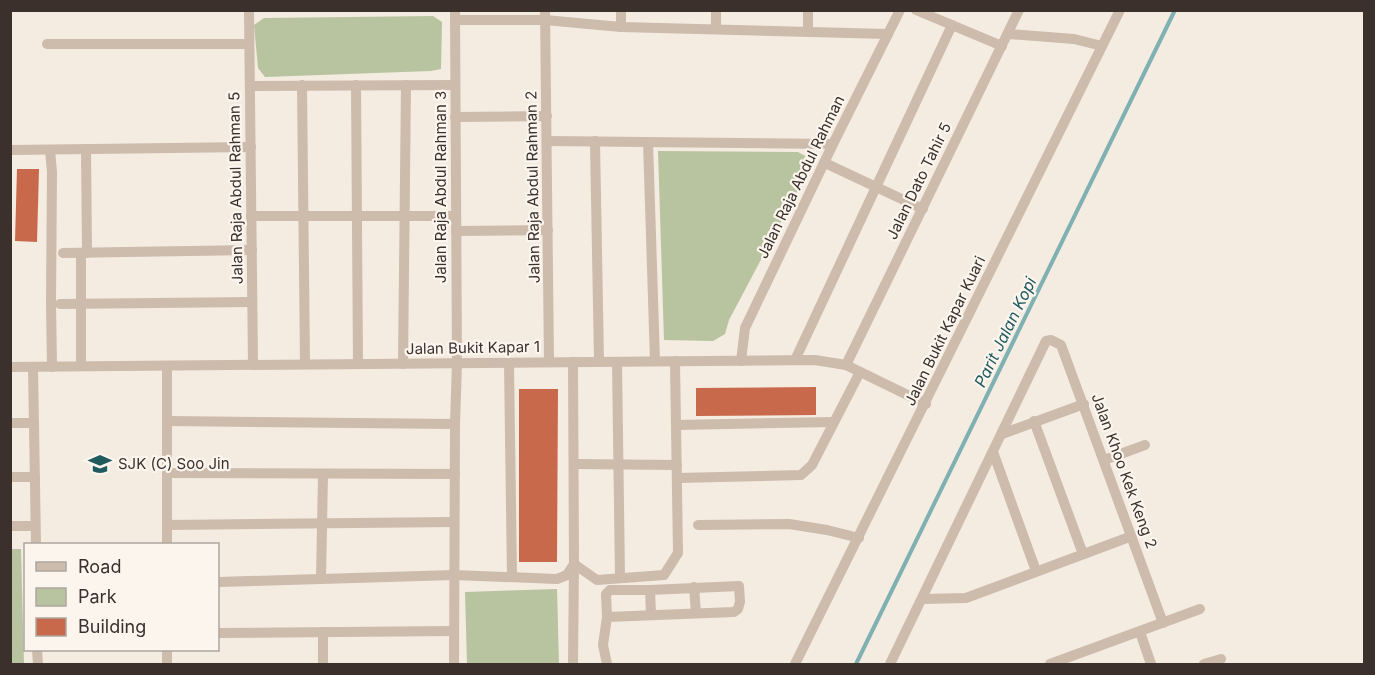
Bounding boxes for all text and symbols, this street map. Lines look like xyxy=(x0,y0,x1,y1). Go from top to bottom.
street label: Jalan Raja Abdul Rahman 3 xyxy=(431,91,450,283)
street label: Jalan Raja Abdul Rahman 2 xyxy=(521,91,544,283)
street label: Jalan Raja Abdul Rahman 5 xyxy=(224,92,247,284)
street label: Jalan Raja Abdul Rahman xyxy=(753,92,848,261)
street label: Jalan Dato Tahir 5 xyxy=(882,119,955,242)
street label: Jalan Bukit Kapar Kuari xyxy=(900,253,989,409)
water label: Parit Jalan Kopi xyxy=(970,273,1041,390)
street label: Jalan Bukit Kapar 1 xyxy=(406,337,540,358)
street label: Jalan Khoo Kek Keng 2 xyxy=(1088,391,1161,551)
school or university icon: SJK (C) Soo Jin xyxy=(87,451,113,477)
place label: SJK (C) Soo Jin xyxy=(118,454,230,473)
legend xyxy=(24,543,219,651)
text: Road xyxy=(78,556,121,577)
text: Park xyxy=(78,586,117,607)
text: Building xyxy=(78,616,146,637)

